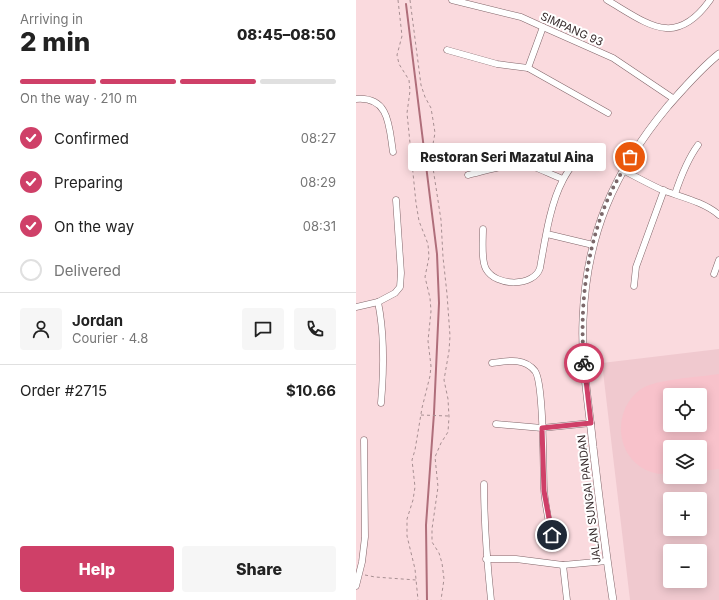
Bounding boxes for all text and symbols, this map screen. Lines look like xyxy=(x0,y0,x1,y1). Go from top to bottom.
street label: SIMPANG 93 xyxy=(539,9,606,49)
text: Arriving in xyxy=(20,11,83,27)
text: 08:45–08:50 xyxy=(237,25,336,44)
text: 2 min xyxy=(20,26,90,57)
text: On the way · 210 m xyxy=(20,90,137,106)
icon: check xyxy=(20,127,42,149)
text: Confirmed xyxy=(54,129,129,148)
text: 08:27 xyxy=(301,130,336,146)
pin xyxy=(613,140,647,174)
callout: Restoran Seri Mazatul Aina xyxy=(408,143,606,171)
icon: bag xyxy=(619,146,641,168)
text: Restoran Seri Mazatul Aina xyxy=(420,149,594,165)
icon: check xyxy=(20,171,42,193)
text: Preparing xyxy=(54,173,123,192)
text: 08:29 xyxy=(300,174,336,190)
icon: check xyxy=(20,215,42,237)
text: On the way xyxy=(54,217,134,236)
text: 08:31 xyxy=(303,218,336,234)
text: Delivered xyxy=(54,261,121,280)
button: person xyxy=(20,308,62,350)
button: chat xyxy=(242,308,284,350)
button: phone xyxy=(294,308,336,350)
text: Jordan xyxy=(72,311,123,330)
text: Courier · 4.8 xyxy=(72,330,148,346)
courier xyxy=(564,343,604,383)
icon: bike xyxy=(573,352,595,374)
text: Order #2715 xyxy=(20,381,107,400)
text: $10.66 xyxy=(286,381,336,400)
map controls xyxy=(663,388,707,588)
button: locate xyxy=(663,388,707,432)
street label: JALAN SUNGAI PANDAN xyxy=(574,434,604,564)
button: layers xyxy=(663,440,707,484)
button: + xyxy=(663,492,707,536)
pin xyxy=(535,518,569,552)
icon: home xyxy=(541,524,563,546)
button: − xyxy=(663,544,707,588)
button: Help xyxy=(20,546,174,592)
button: Share xyxy=(182,546,336,592)

